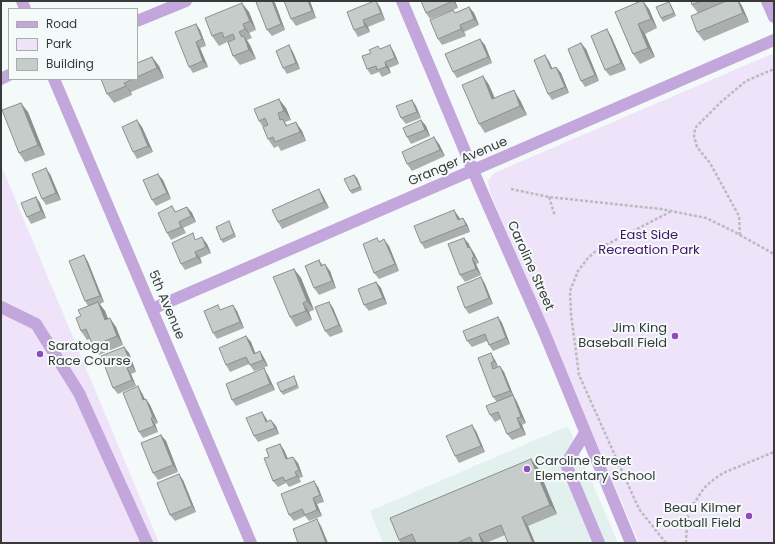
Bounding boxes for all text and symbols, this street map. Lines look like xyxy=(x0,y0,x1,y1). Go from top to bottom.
legend xyxy=(8,8,138,80)
text: Road xyxy=(46,15,77,32)
text: Park xyxy=(46,35,72,52)
text: Building xyxy=(46,55,94,72)
street label: Granger Avenue xyxy=(406,134,510,190)
street label: Caroline Street xyxy=(503,219,557,313)
park label: East Side Recreation Park xyxy=(598,228,700,259)
street label: 5th Avenue xyxy=(144,268,188,342)
place label: Jim King Baseball Field xyxy=(578,321,667,352)
marker: Jim King Baseball Field xyxy=(670,331,680,341)
place label: Saratoga Race Course xyxy=(48,339,130,370)
marker: Saratoga Race Course xyxy=(35,349,45,359)
place label: Caroline Street Elementary School xyxy=(535,454,656,485)
marker: Caroline Street Elementary School xyxy=(522,464,532,474)
place label: Beau Kilmer Football Field xyxy=(656,501,741,532)
marker: Beau Kilmer Football Field xyxy=(744,511,754,521)

